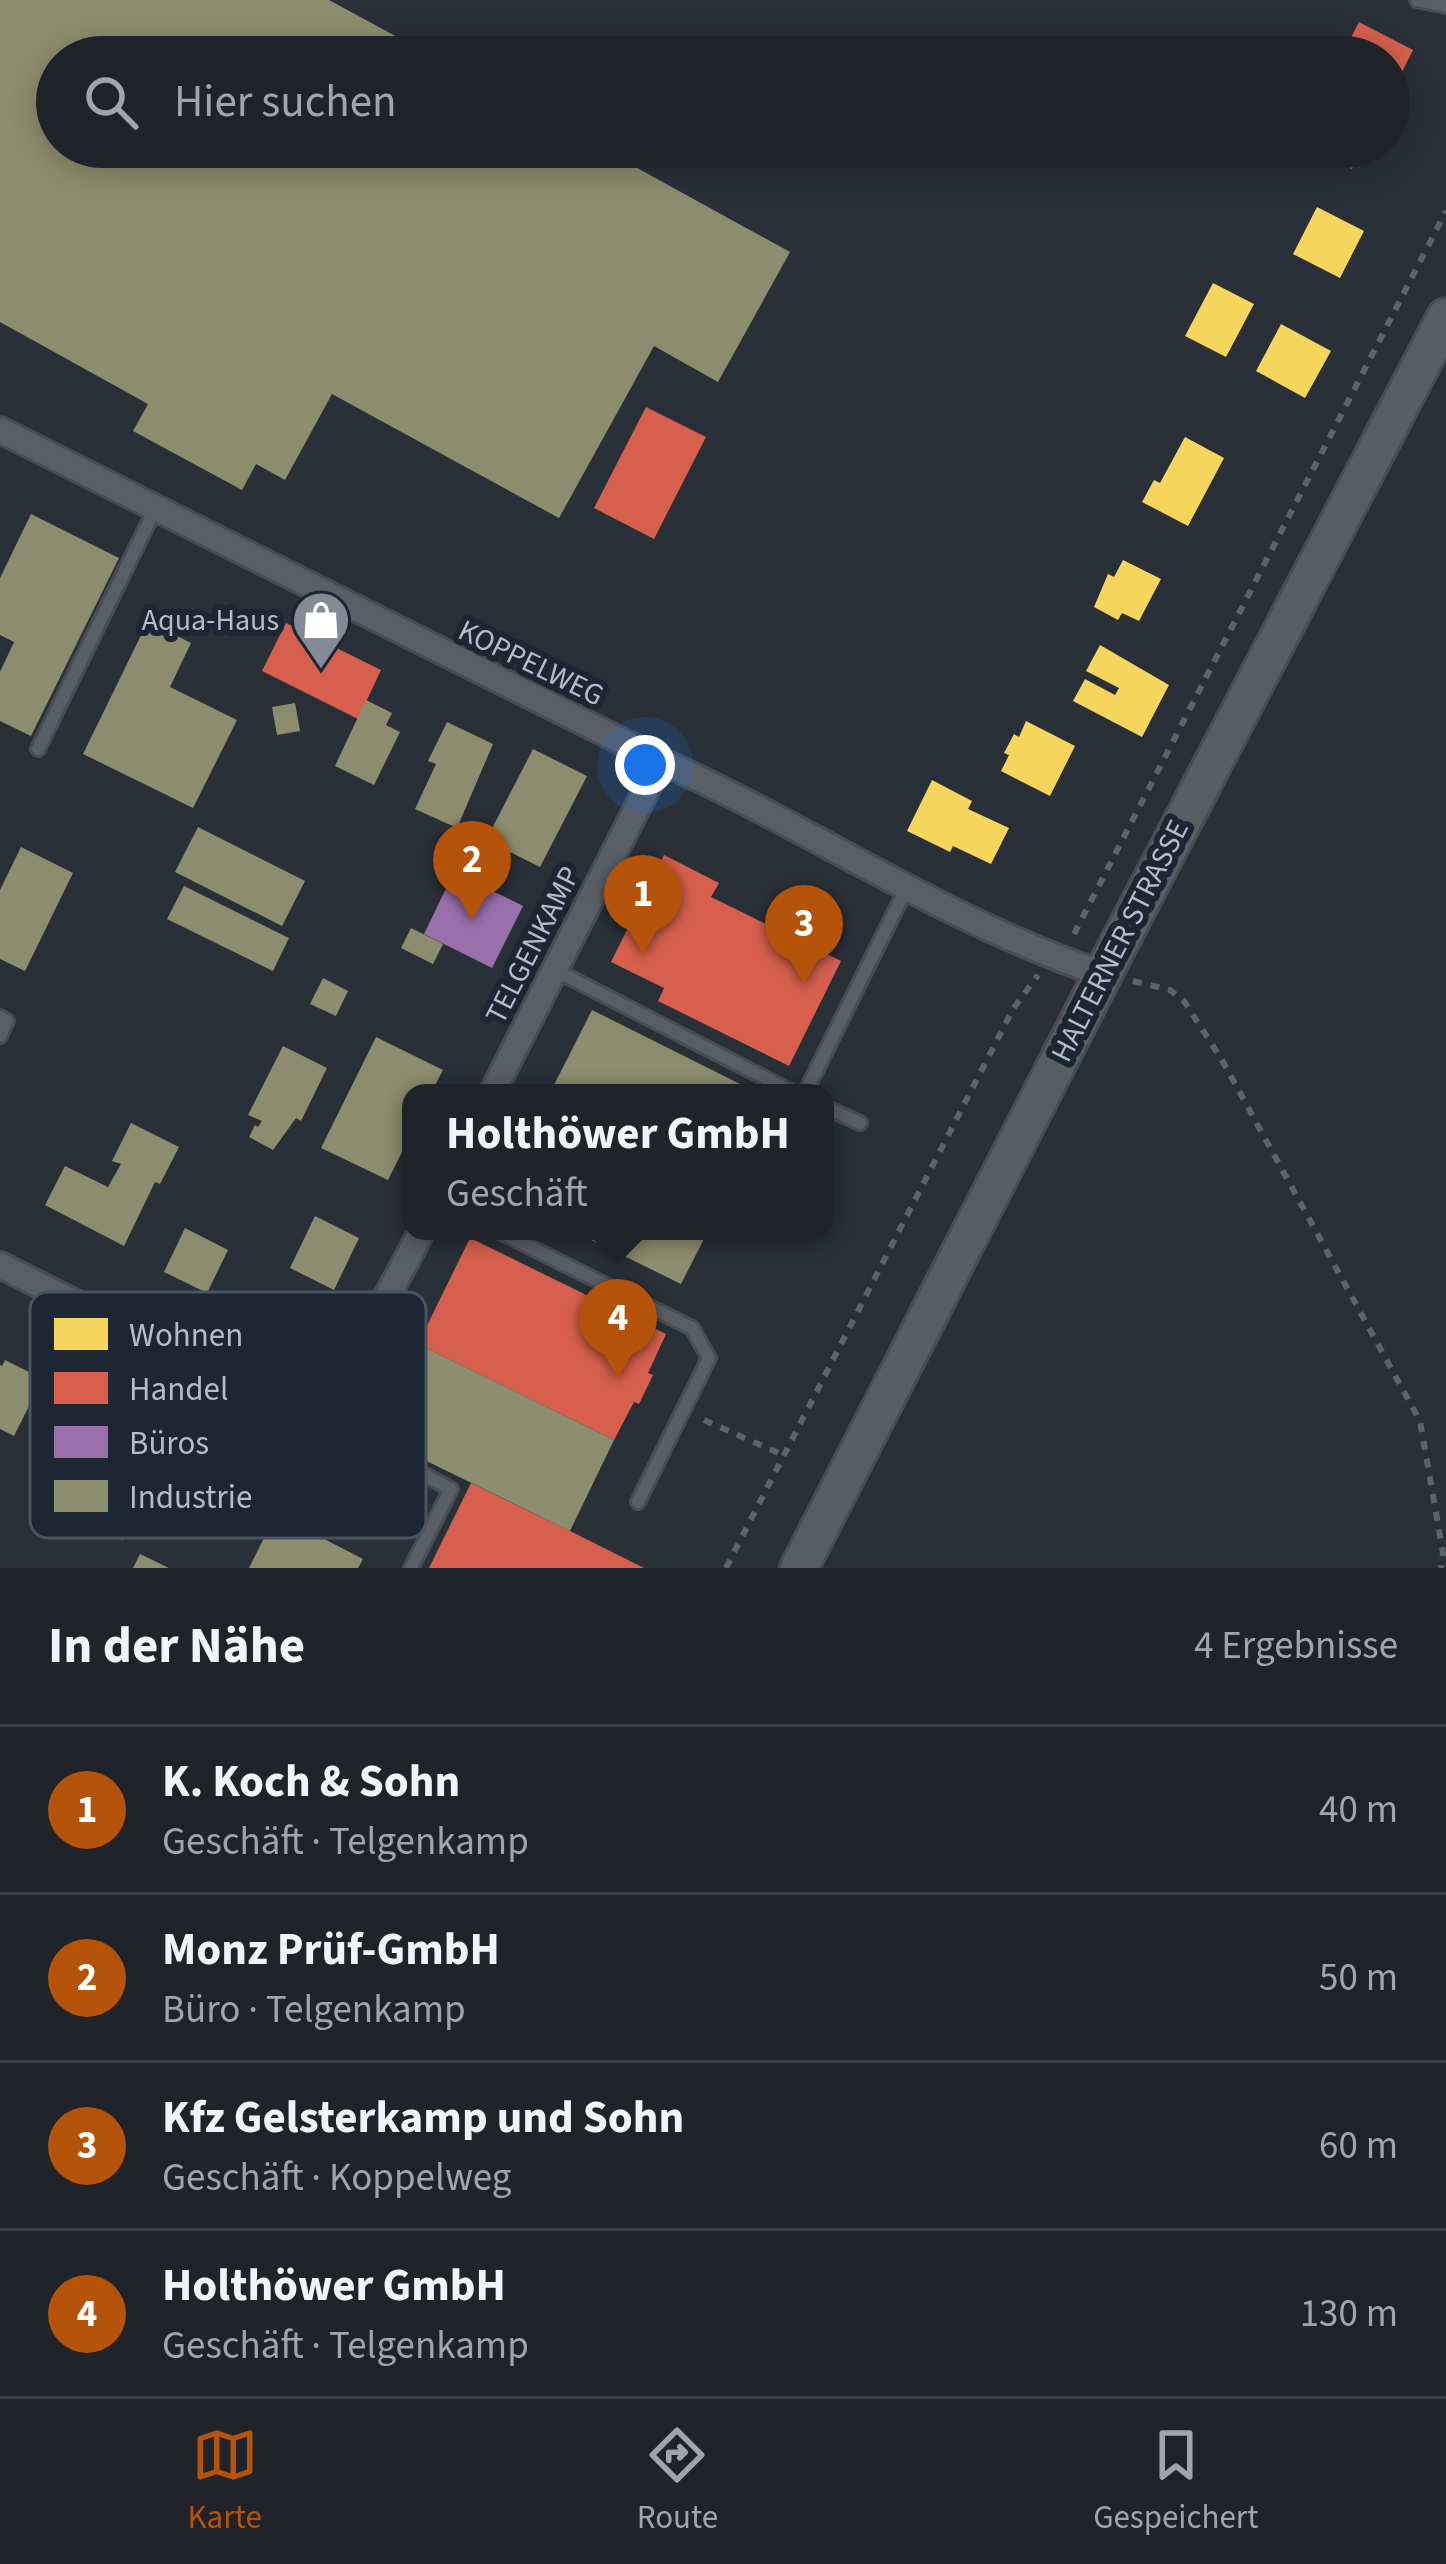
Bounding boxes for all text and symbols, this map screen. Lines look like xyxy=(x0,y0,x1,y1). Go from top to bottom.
search box xyxy=(36,36,1410,168)
icon: search xyxy=(78,69,144,135)
text: Hier suchen xyxy=(174,70,397,134)
shop icon: Aqua-Haus xyxy=(290,589,352,671)
place label: Aqua-Haus xyxy=(142,599,279,642)
street label: KOPPELWEG xyxy=(451,609,611,717)
your location xyxy=(615,735,675,795)
street label: HALTERNER STRASSE xyxy=(1040,813,1200,1069)
pin: 2 xyxy=(433,821,511,920)
pin: 1 xyxy=(604,855,682,954)
street label: TELGENKAMP xyxy=(475,859,591,1031)
pin: 3 xyxy=(765,885,843,984)
popup xyxy=(402,1084,834,1240)
text: Holthöwer GmbH xyxy=(446,1102,790,1166)
text: Geschäft xyxy=(446,1166,588,1222)
pin: 4 xyxy=(579,1279,657,1378)
legend xyxy=(30,1292,426,1538)
text: Wohnen xyxy=(129,1312,243,1359)
text: Handel xyxy=(129,1366,228,1413)
text: Büros xyxy=(129,1420,209,1467)
text: Industrie xyxy=(129,1474,252,1521)
text: In der Nähe xyxy=(48,1610,305,1682)
text: 4 Ergebnisse xyxy=(1194,1618,1398,1674)
text: K. Koch & Sohn xyxy=(162,1750,460,1814)
text: 1 xyxy=(77,1782,97,1838)
text: 40 m xyxy=(1319,1782,1398,1838)
text: Geschäft · Telgenkamp xyxy=(162,1814,529,1870)
text: Monz Prüf-GmbH xyxy=(162,1918,500,1982)
text: 2 xyxy=(77,1950,97,2006)
text: 50 m xyxy=(1319,1950,1398,2006)
text: Büro · Telgenkamp xyxy=(162,1982,466,2038)
text: Kfz Gelsterkamp und Sohn xyxy=(162,2086,684,2150)
text: 3 xyxy=(77,2118,97,2174)
text: 60 m xyxy=(1319,2118,1398,2174)
text: Geschäft · Koppelweg xyxy=(162,2150,511,2206)
text: Holthöwer GmbH xyxy=(162,2254,506,2318)
text: 4 xyxy=(77,2286,97,2342)
text: 130 m xyxy=(1300,2286,1398,2342)
text: Geschäft · Telgenkamp xyxy=(162,2318,529,2374)
tab: Karte xyxy=(188,2422,262,2541)
tab: Route xyxy=(637,2422,718,2541)
tab: Gespeichert xyxy=(1093,2422,1258,2541)

